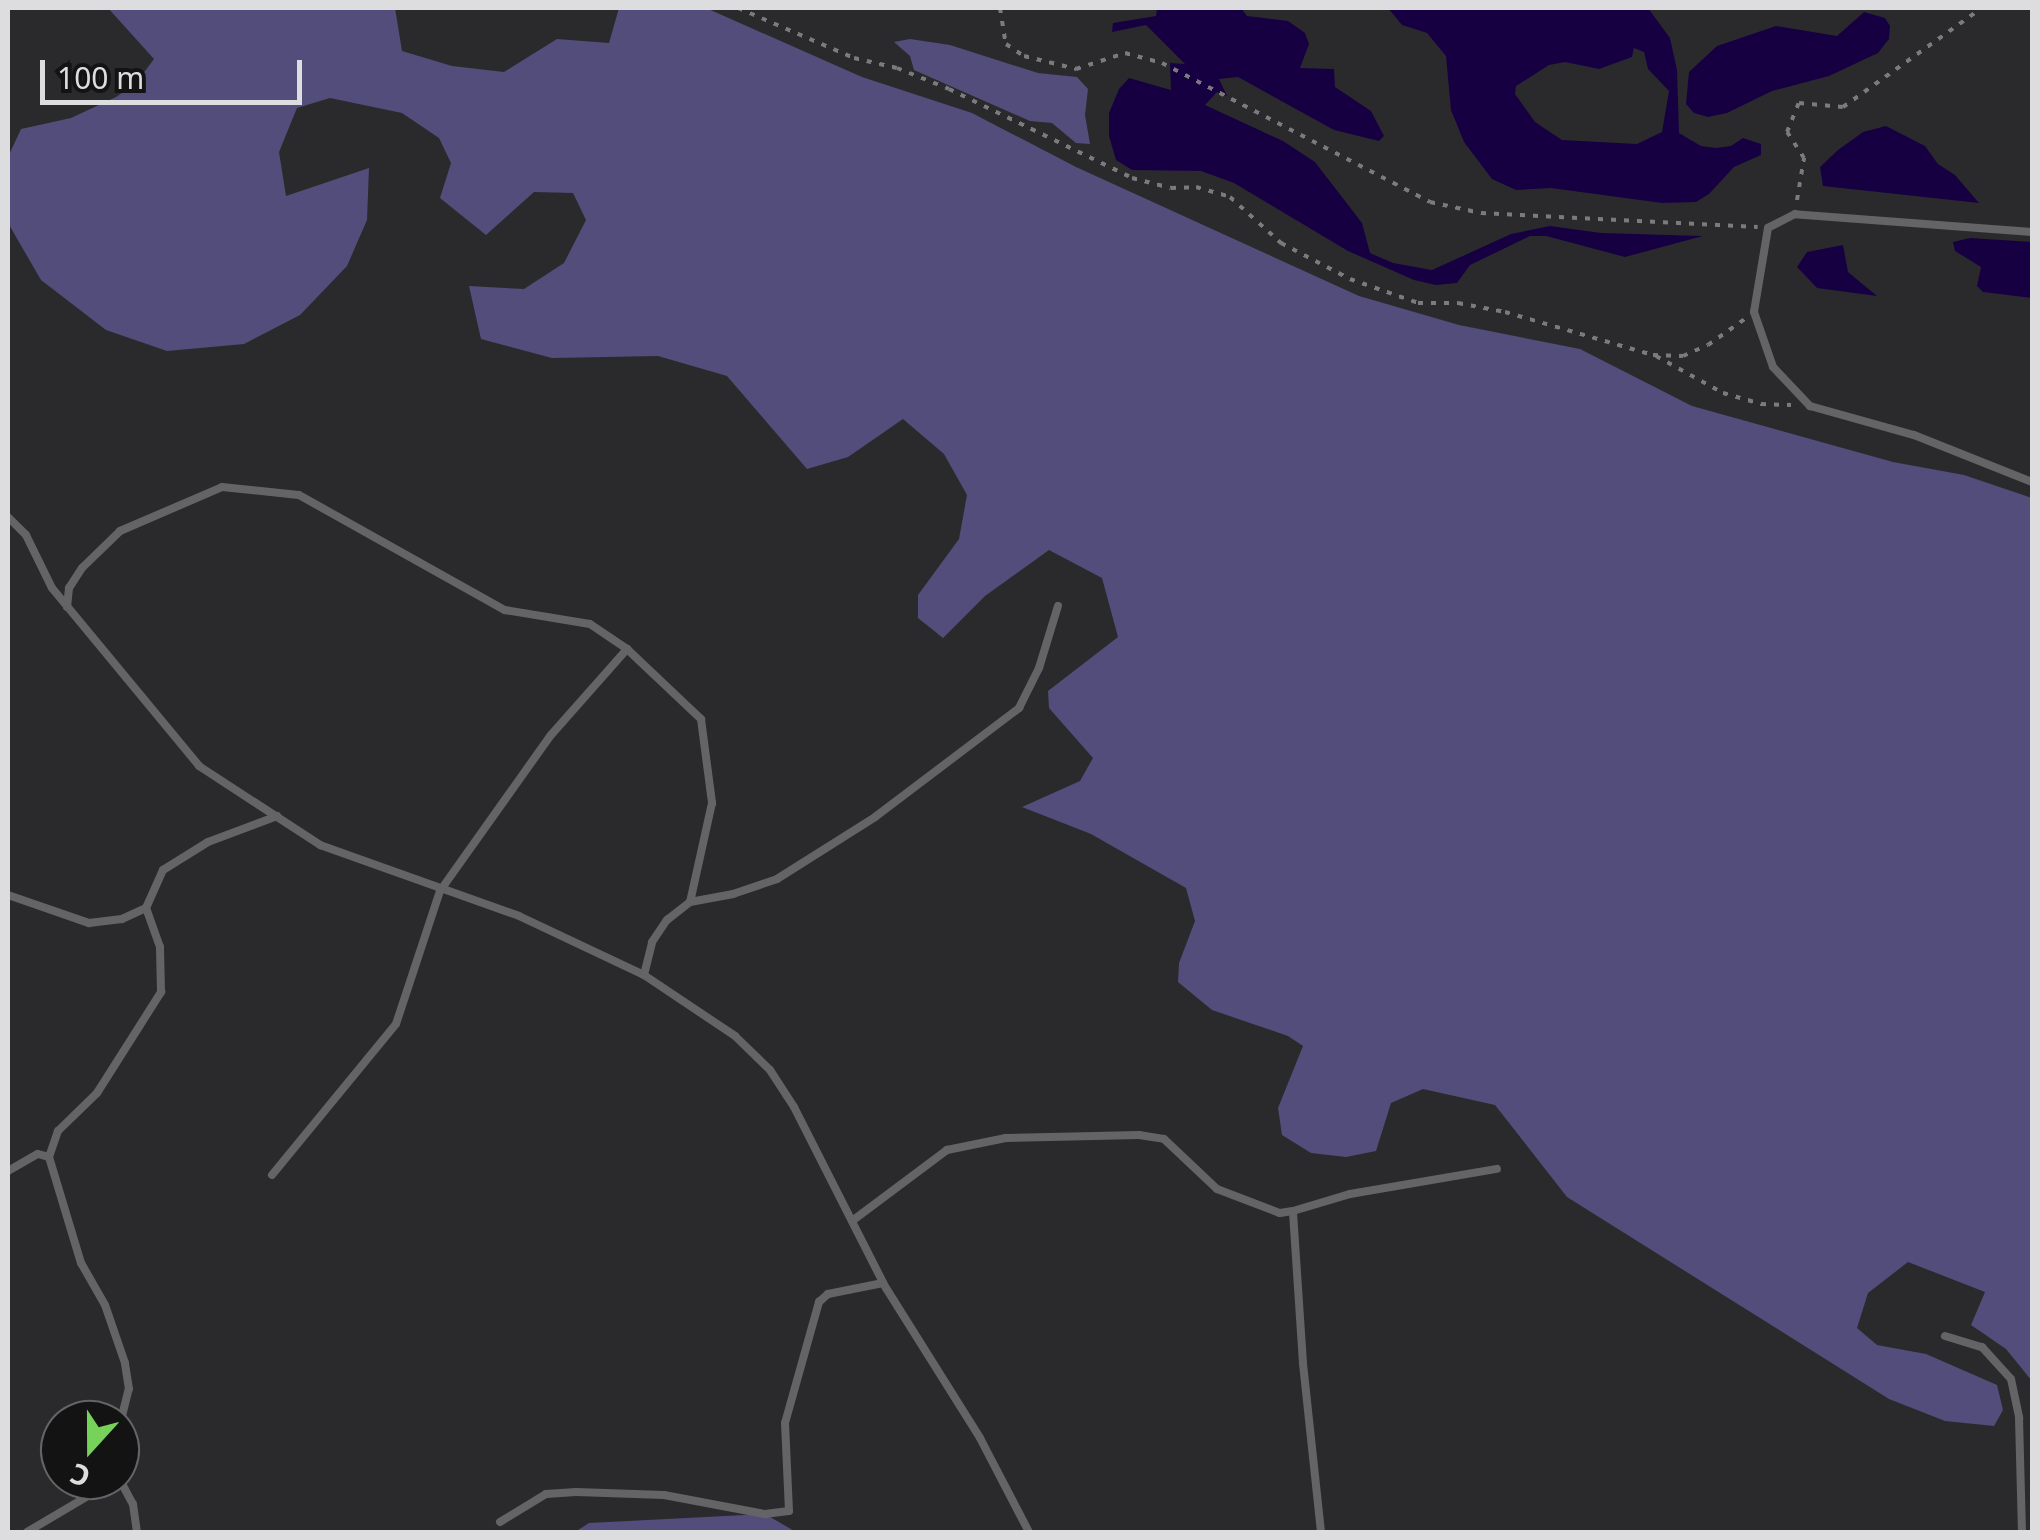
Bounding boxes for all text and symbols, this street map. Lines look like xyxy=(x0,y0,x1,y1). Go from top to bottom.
scale bar xyxy=(45,40,308,102)
text: 100 m xyxy=(57,57,144,98)
north arrow xyxy=(40,1400,140,1500)
text: С xyxy=(65,1455,95,1497)

